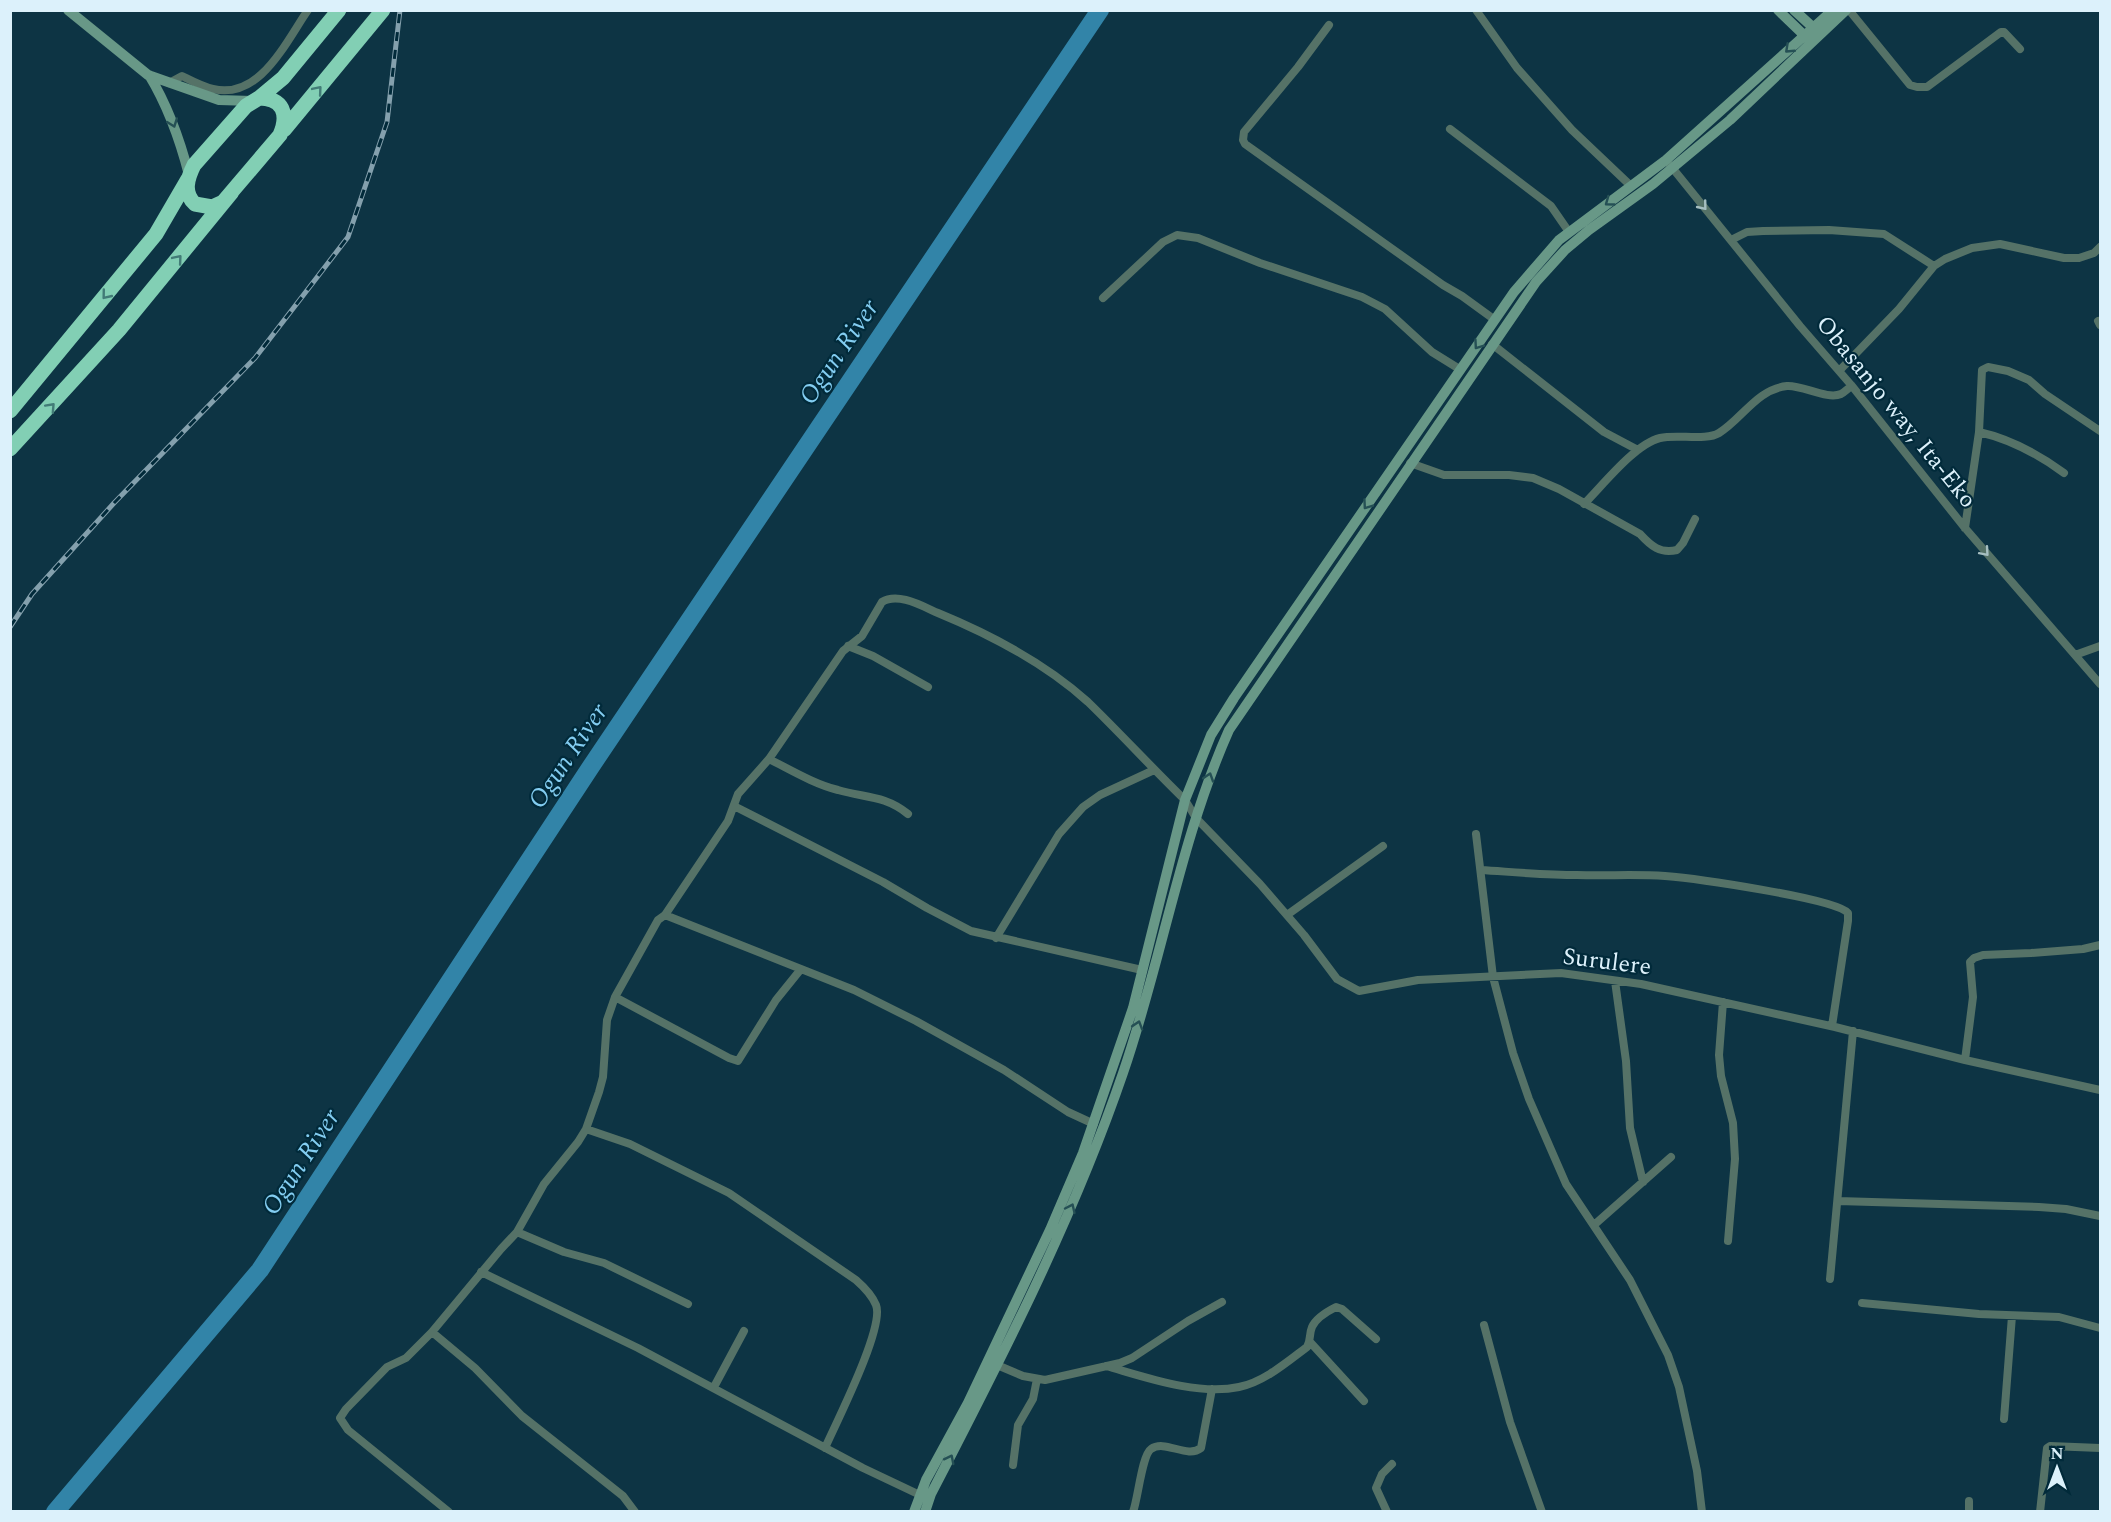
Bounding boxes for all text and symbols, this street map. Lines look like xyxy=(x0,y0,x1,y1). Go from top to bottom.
one-way arrow xyxy=(1785,42,1796,53)
one-way arrow xyxy=(310,86,321,97)
one-way arrow xyxy=(165,118,178,128)
one-way arrow xyxy=(1604,195,1615,206)
one-way arrow xyxy=(1695,199,1706,210)
one-way arrow xyxy=(171,255,182,266)
one-way arrow xyxy=(103,288,114,299)
water label: Ogun River xyxy=(789,290,890,413)
street label: Obasanjo way, Ita-Eko xyxy=(1807,308,1985,516)
one-way arrow xyxy=(1474,338,1485,349)
one-way arrow xyxy=(44,403,55,413)
one-way arrow xyxy=(1363,499,1374,510)
one-way arrow xyxy=(1978,545,1989,556)
water label: Ogun River xyxy=(518,694,619,817)
one-way arrow xyxy=(1202,772,1215,783)
street label: Surulere xyxy=(1561,939,1653,985)
one-way arrow xyxy=(1131,1020,1144,1031)
water label: Ogun River xyxy=(252,1100,351,1223)
one-way arrow xyxy=(1064,1203,1076,1214)
north arrow xyxy=(2027,1438,2087,1498)
text: N xyxy=(2050,1442,2064,1466)
one-way arrow xyxy=(942,1454,954,1465)

